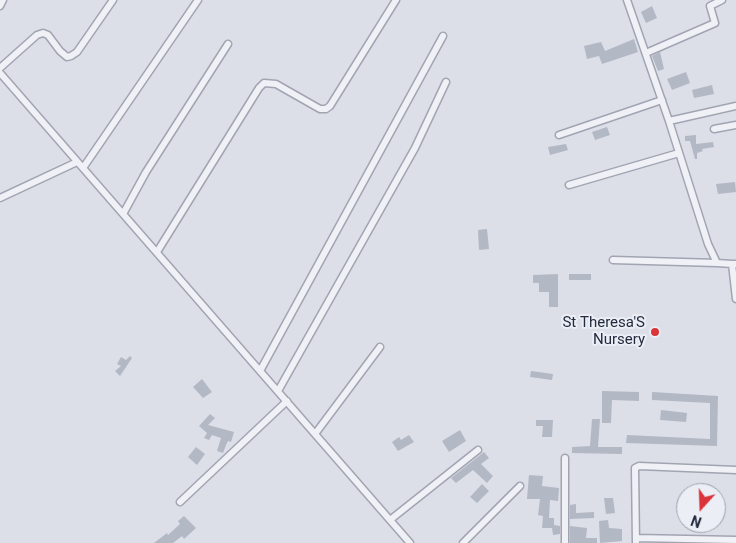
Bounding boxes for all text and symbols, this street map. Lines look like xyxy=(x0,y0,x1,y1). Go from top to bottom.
place label: St Theresa'S Nursery xyxy=(562,314,645,349)
marker: St Theresa'S Nursery xyxy=(649,326,661,338)
north arrow xyxy=(676,483,726,533)
text: N xyxy=(689,512,704,530)

